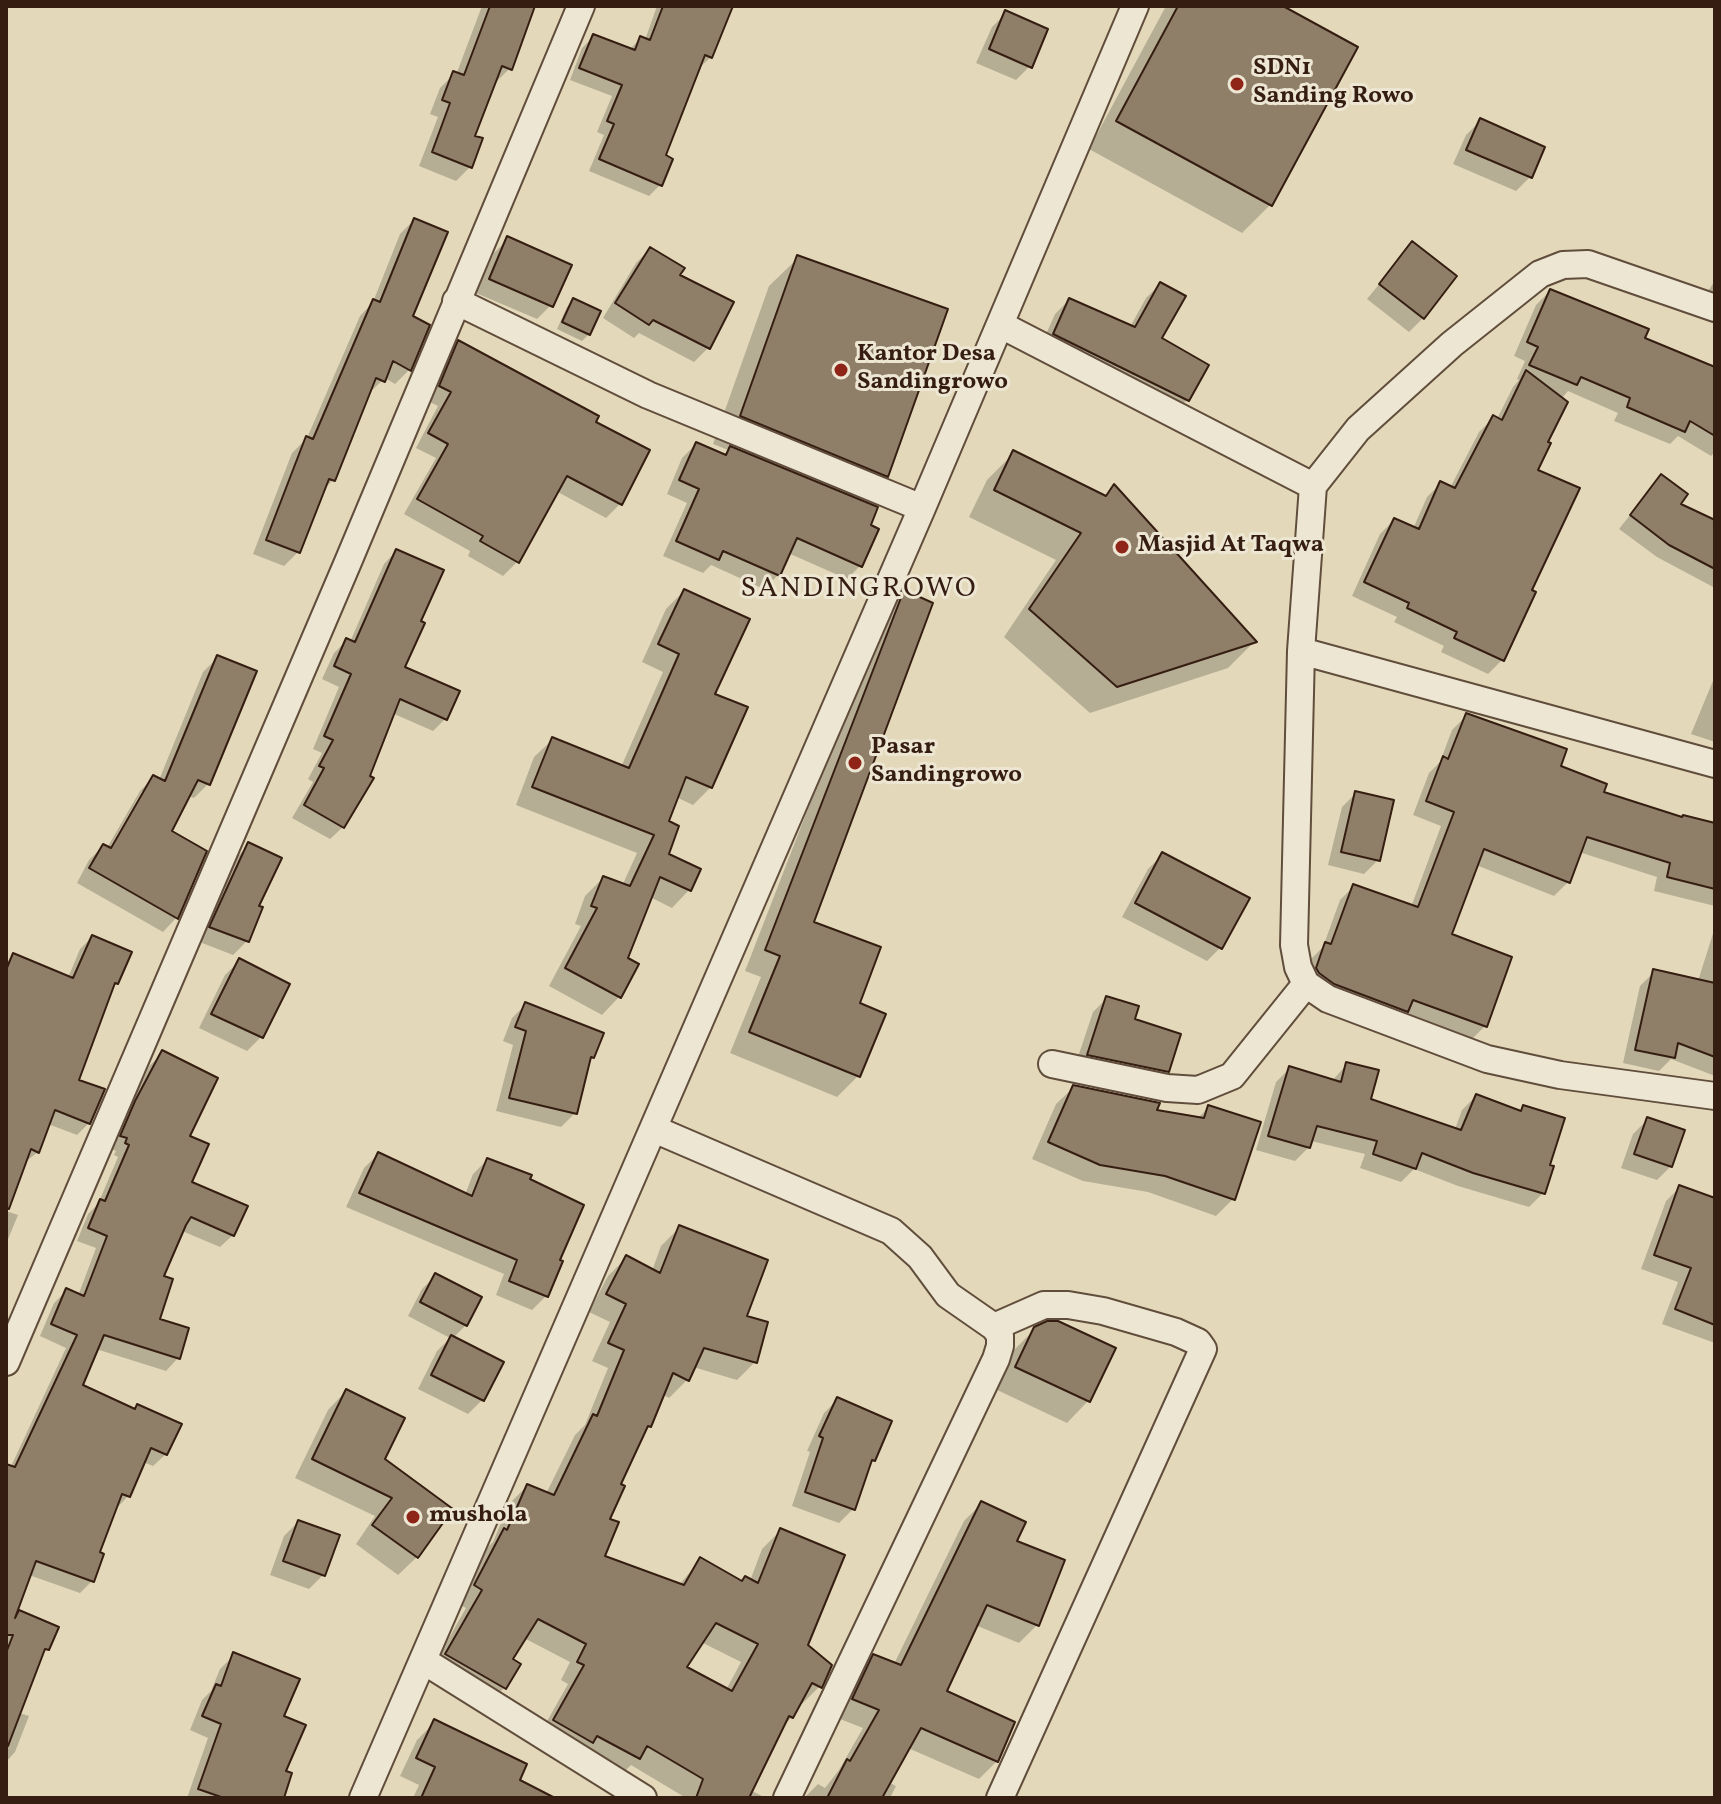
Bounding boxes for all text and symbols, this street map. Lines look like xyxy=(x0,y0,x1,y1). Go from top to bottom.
place label: SDN1 Sanding Rowo xyxy=(1253,56,1414,112)
marker: SDN1 Sanding Rowo xyxy=(1228,75,1246,93)
place label: Kantor Desa Sandingrowo xyxy=(857,342,1008,398)
marker: Kantor Desa Sandingrowo xyxy=(832,361,850,379)
place label: Masjid At Taqwa xyxy=(1138,533,1324,561)
marker: Masjid At Taqwa xyxy=(1113,538,1131,556)
district label: SANDINGROWO xyxy=(741,574,977,608)
place label: Pasar Sandingrowo xyxy=(871,735,1022,791)
marker: Pasar Sandingrowo xyxy=(846,754,864,772)
place label: mushola xyxy=(429,1503,528,1531)
marker: mushola xyxy=(404,1508,422,1526)

